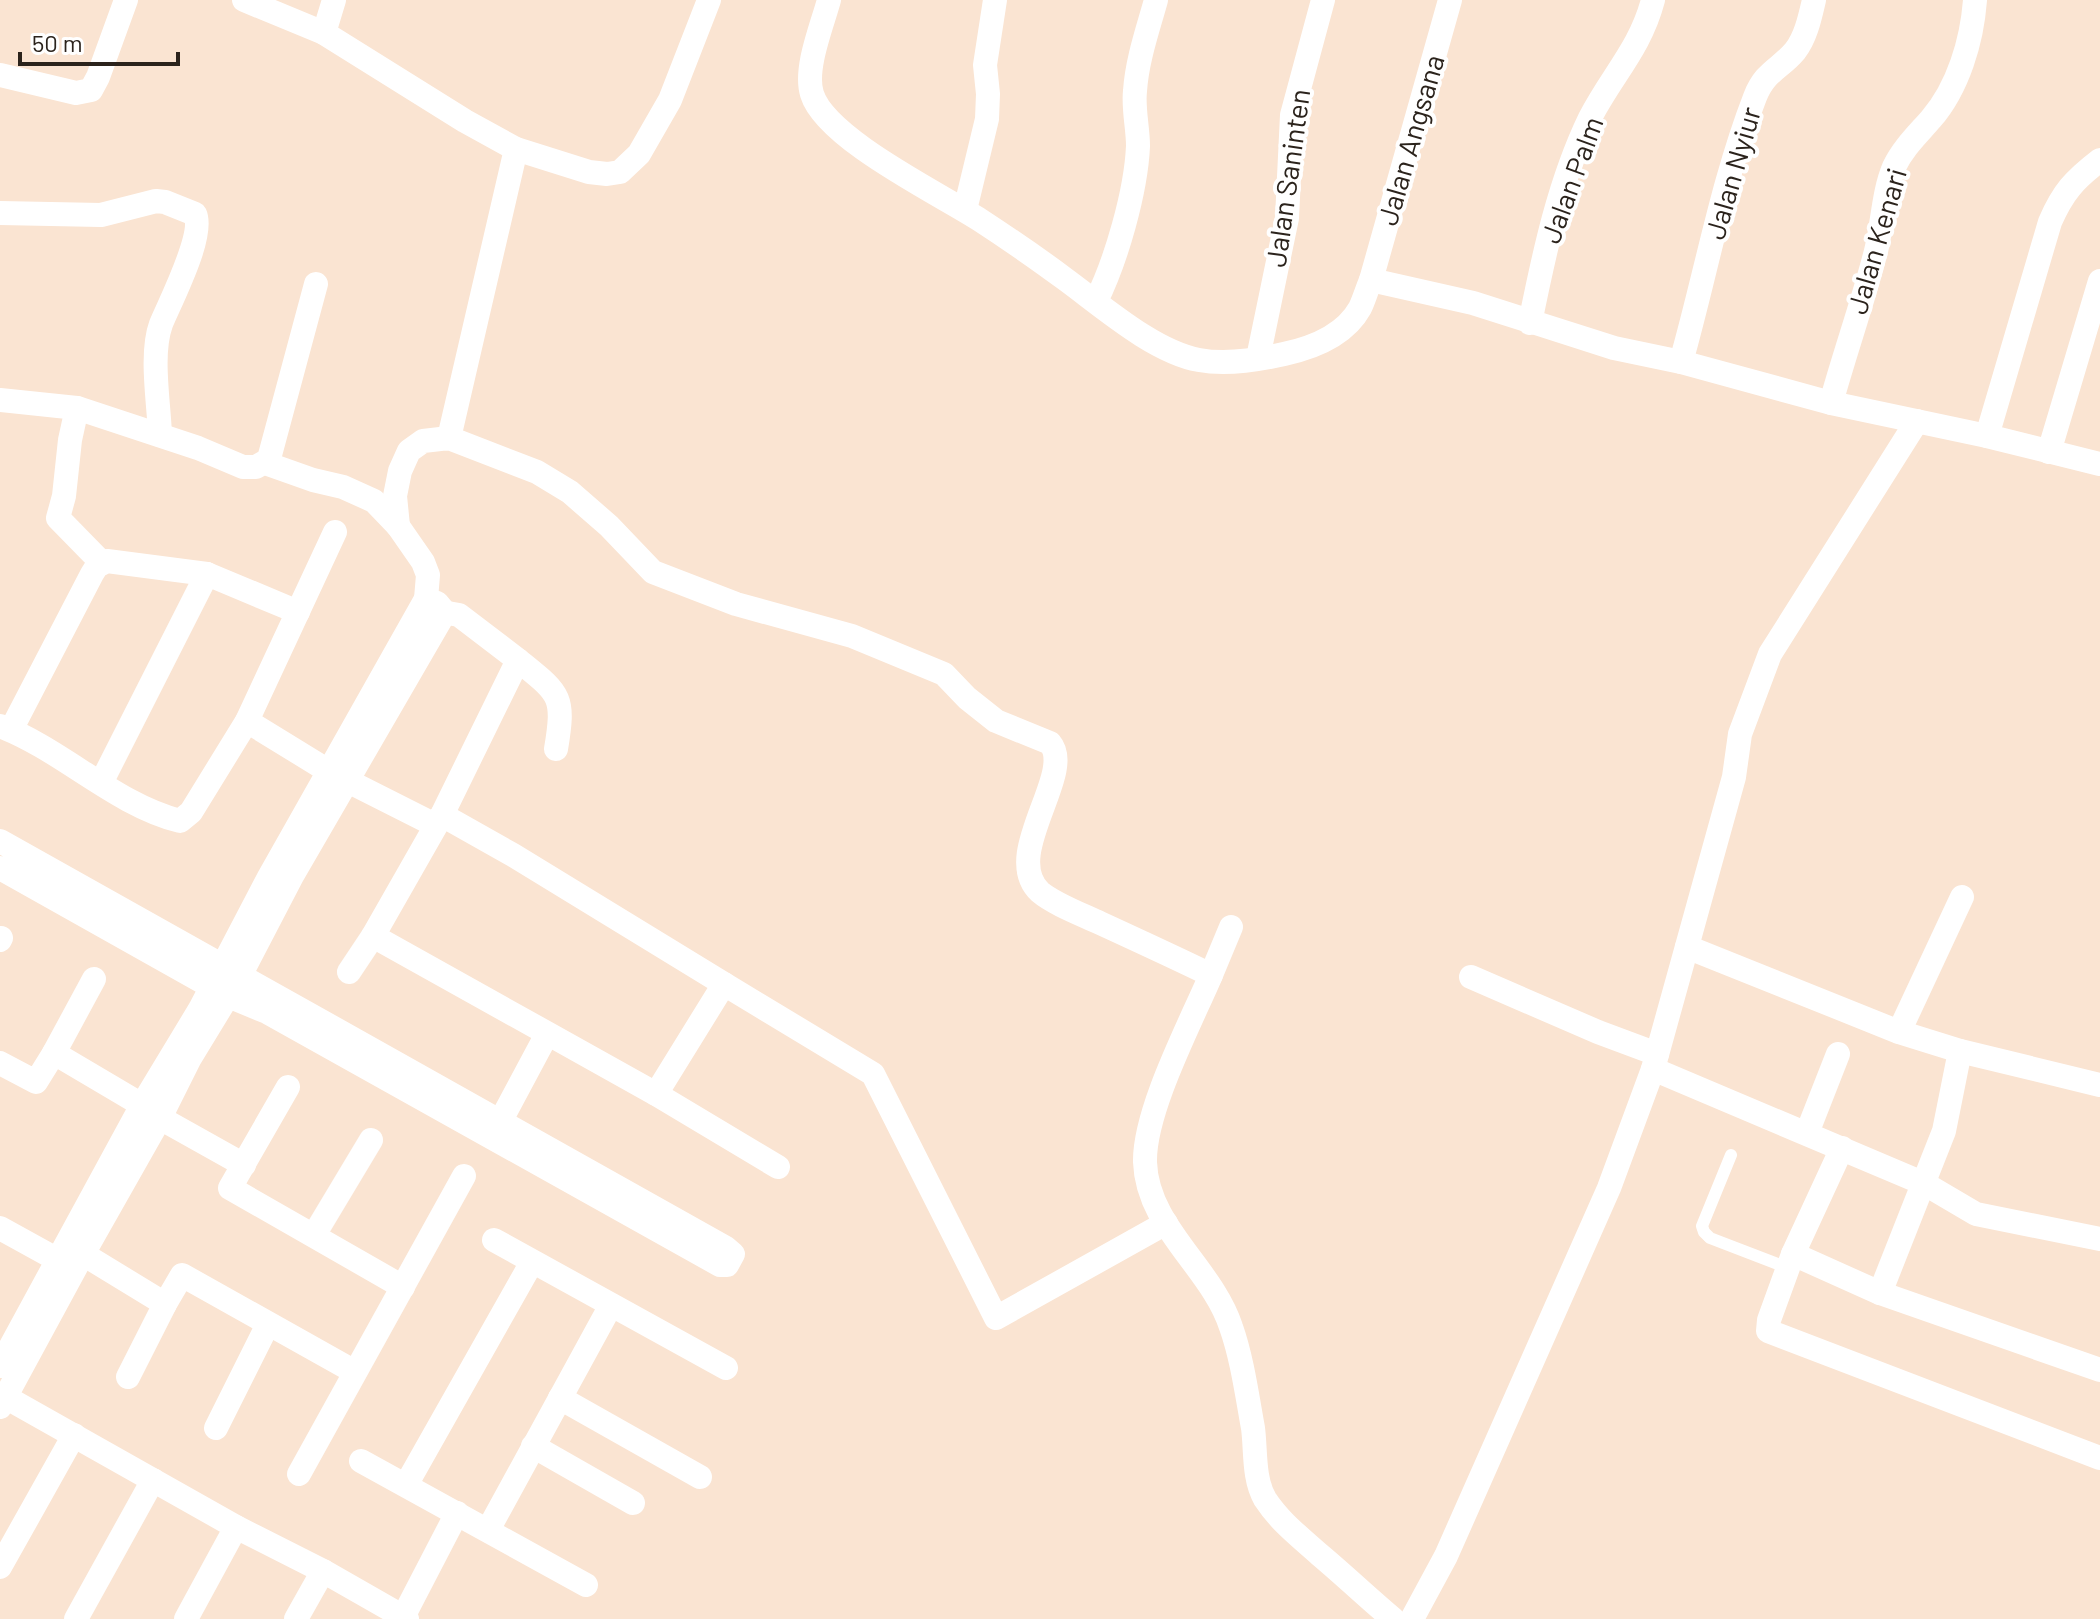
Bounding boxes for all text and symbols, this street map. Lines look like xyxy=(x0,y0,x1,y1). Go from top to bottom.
scale bar xyxy=(20,16,178,66)
text: 50 m xyxy=(32,28,83,57)
street label: Jalan Angsana xyxy=(1369,50,1451,229)
street label: Jalan Saninten xyxy=(1258,87,1316,269)
street label: Jalan Nyiur xyxy=(1697,103,1767,243)
street label: Jalan Palm xyxy=(1532,112,1610,248)
street label: Jalan Kenari xyxy=(1839,164,1913,318)

